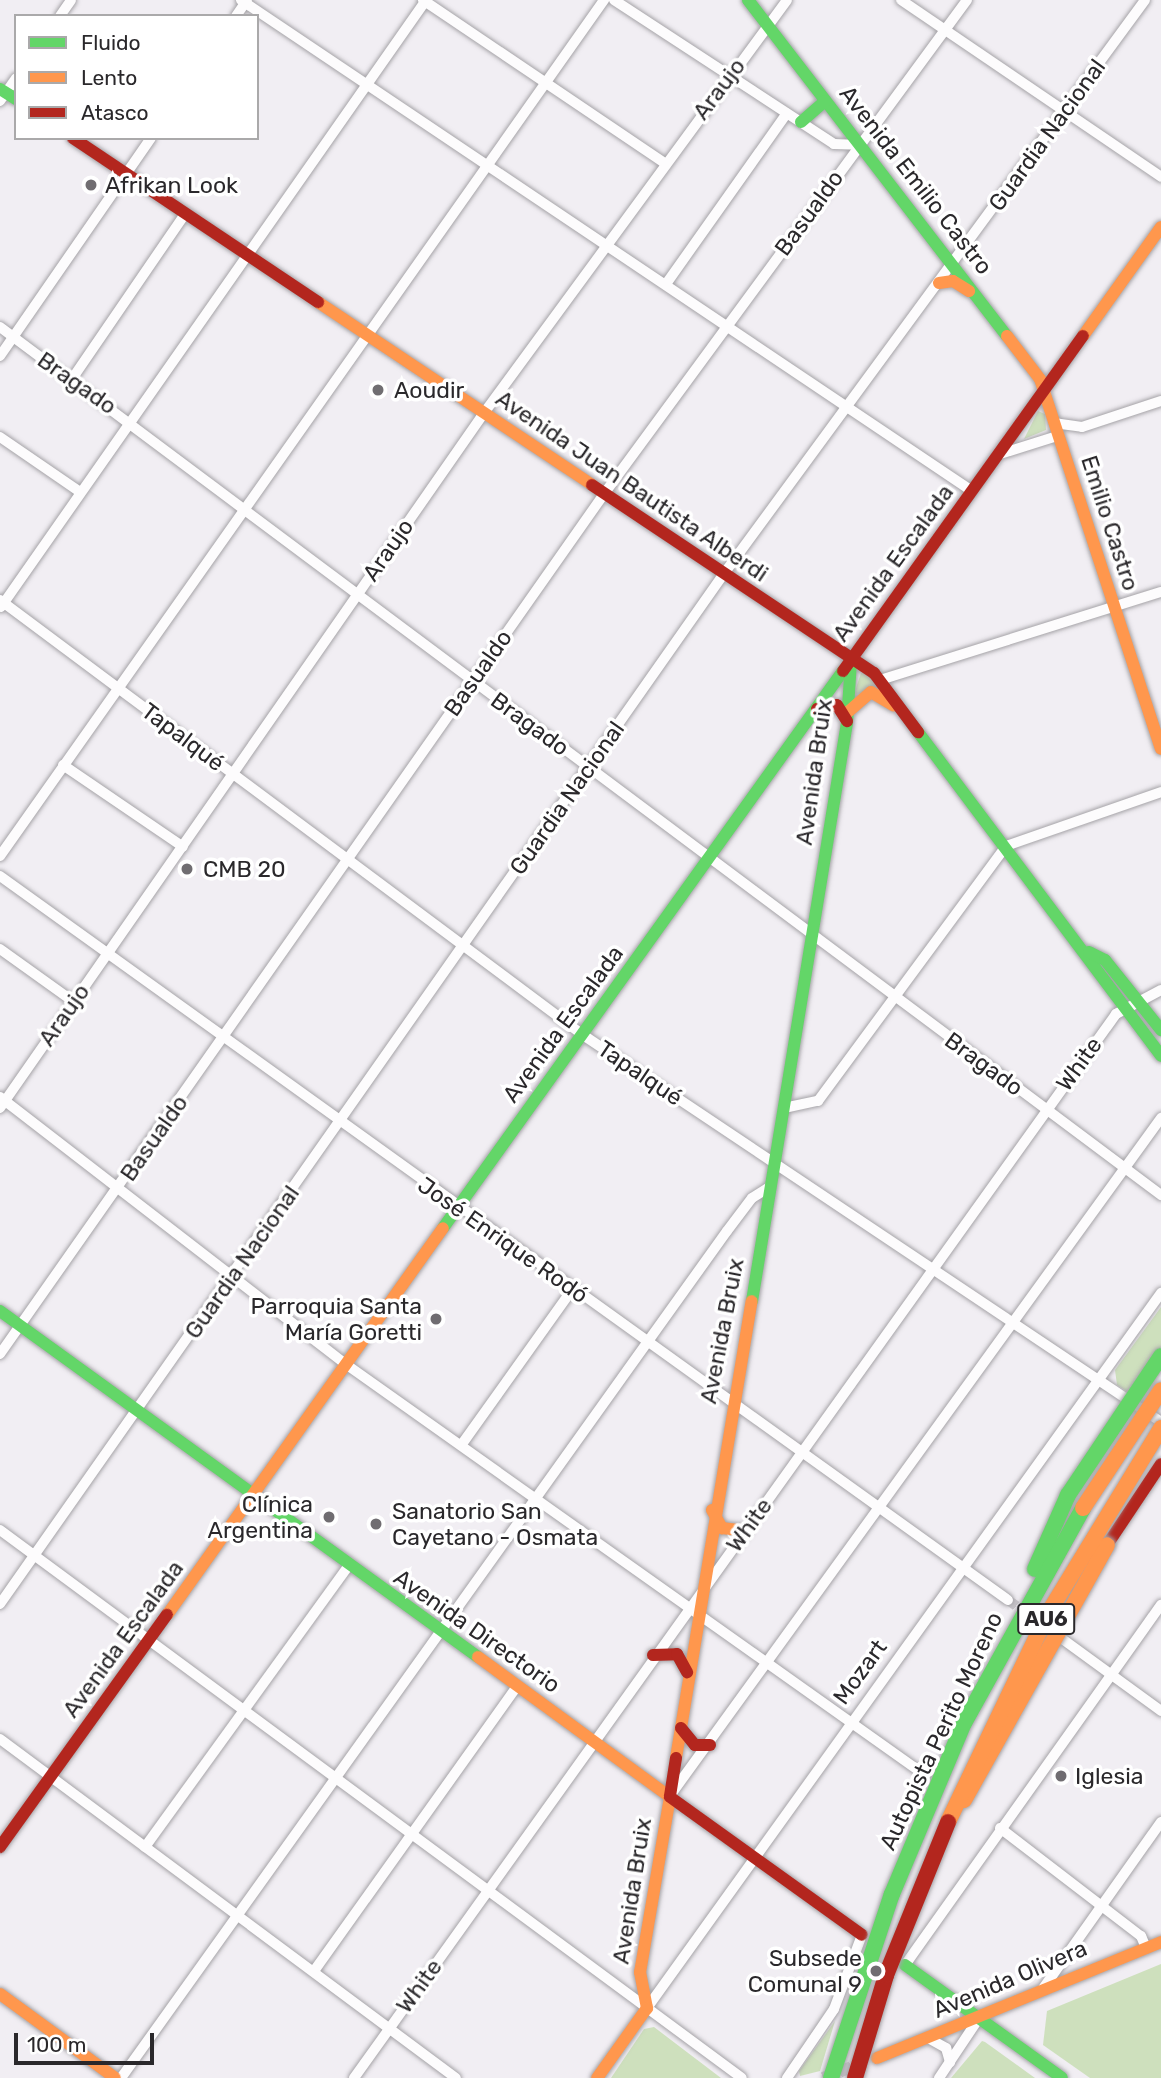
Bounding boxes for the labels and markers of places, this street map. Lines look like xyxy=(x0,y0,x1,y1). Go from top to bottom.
place label: Afrikan Look xyxy=(105,171,238,199)
marker: Afrikan Look xyxy=(83,177,99,193)
place label: Aoudir xyxy=(394,376,464,404)
marker: Aoudir xyxy=(368,380,388,400)
place label: CMB 20 xyxy=(203,855,286,883)
marker: CMB 20 xyxy=(177,859,197,879)
place label: Parroquia Santa María Goretti xyxy=(250,1292,422,1346)
marker: Parroquia Santa María Goretti xyxy=(428,1311,444,1327)
place label: Clínica Argentina xyxy=(208,1490,313,1544)
place label: Sanatorio San Cayetano - Osmata xyxy=(392,1497,598,1551)
marker: Clínica Argentina xyxy=(319,1507,339,1527)
marker: Sanatorio San Cayetano - Osmata xyxy=(366,1514,386,1534)
place label: Iglesia xyxy=(1075,1762,1143,1790)
marker: Iglesia xyxy=(1053,1768,1069,1784)
place label: Subsede Comunal 9 xyxy=(748,1944,862,1998)
marker: Subsede Comunal 9 xyxy=(868,1963,884,1979)

